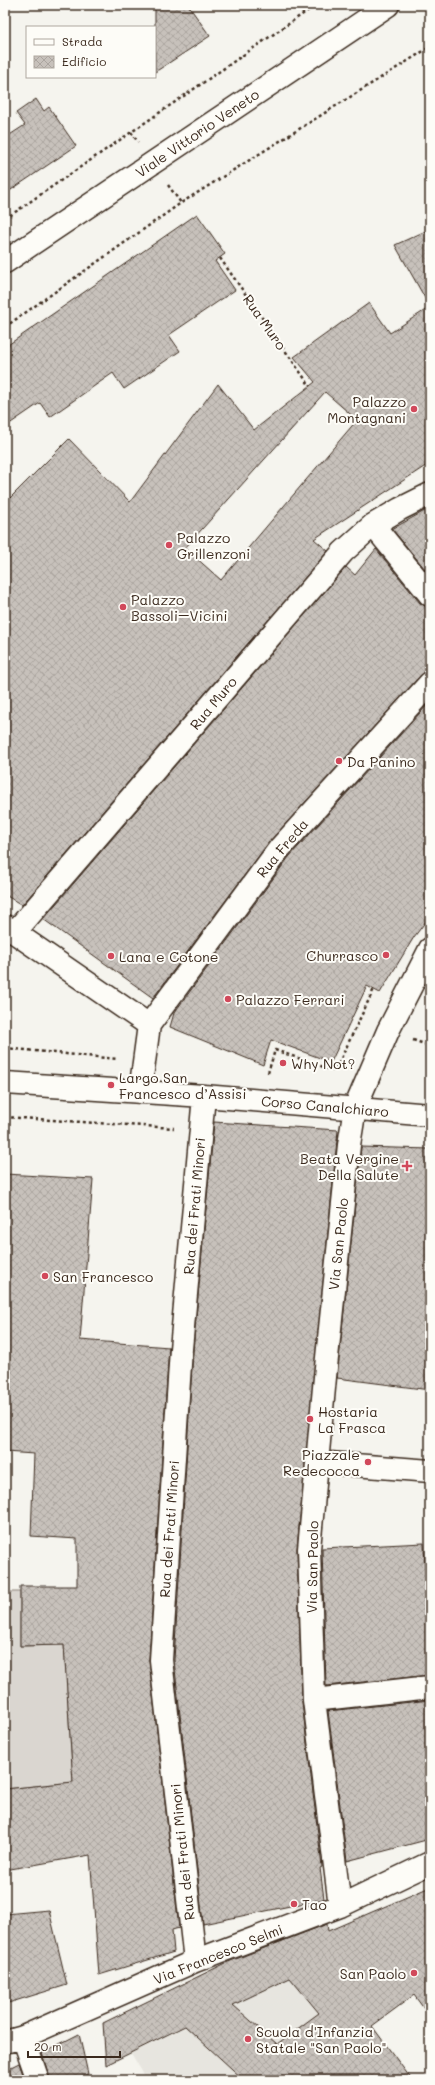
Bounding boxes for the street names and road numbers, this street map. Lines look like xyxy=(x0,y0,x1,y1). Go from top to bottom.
street label: Viale Vittorio Veneto xyxy=(131,85,263,181)
street label: Rua Muro xyxy=(239,290,291,354)
street label: Rua Muro xyxy=(185,672,241,734)
street label: Rua Freda xyxy=(252,815,312,881)
street label: Corso Canalchiaro xyxy=(260,1091,390,1121)
street label: Rua dei Frati Minori xyxy=(179,1137,209,1275)
street label: Via San Paolo xyxy=(324,1197,352,1291)
street label: Rua dei Frati Minori xyxy=(155,1460,183,1598)
street label: Via San Paolo xyxy=(302,1520,322,1614)
street label: Rua dei Frati Minori xyxy=(165,1783,199,1921)
street label: Via Francesco Selmi xyxy=(150,1919,286,1989)

